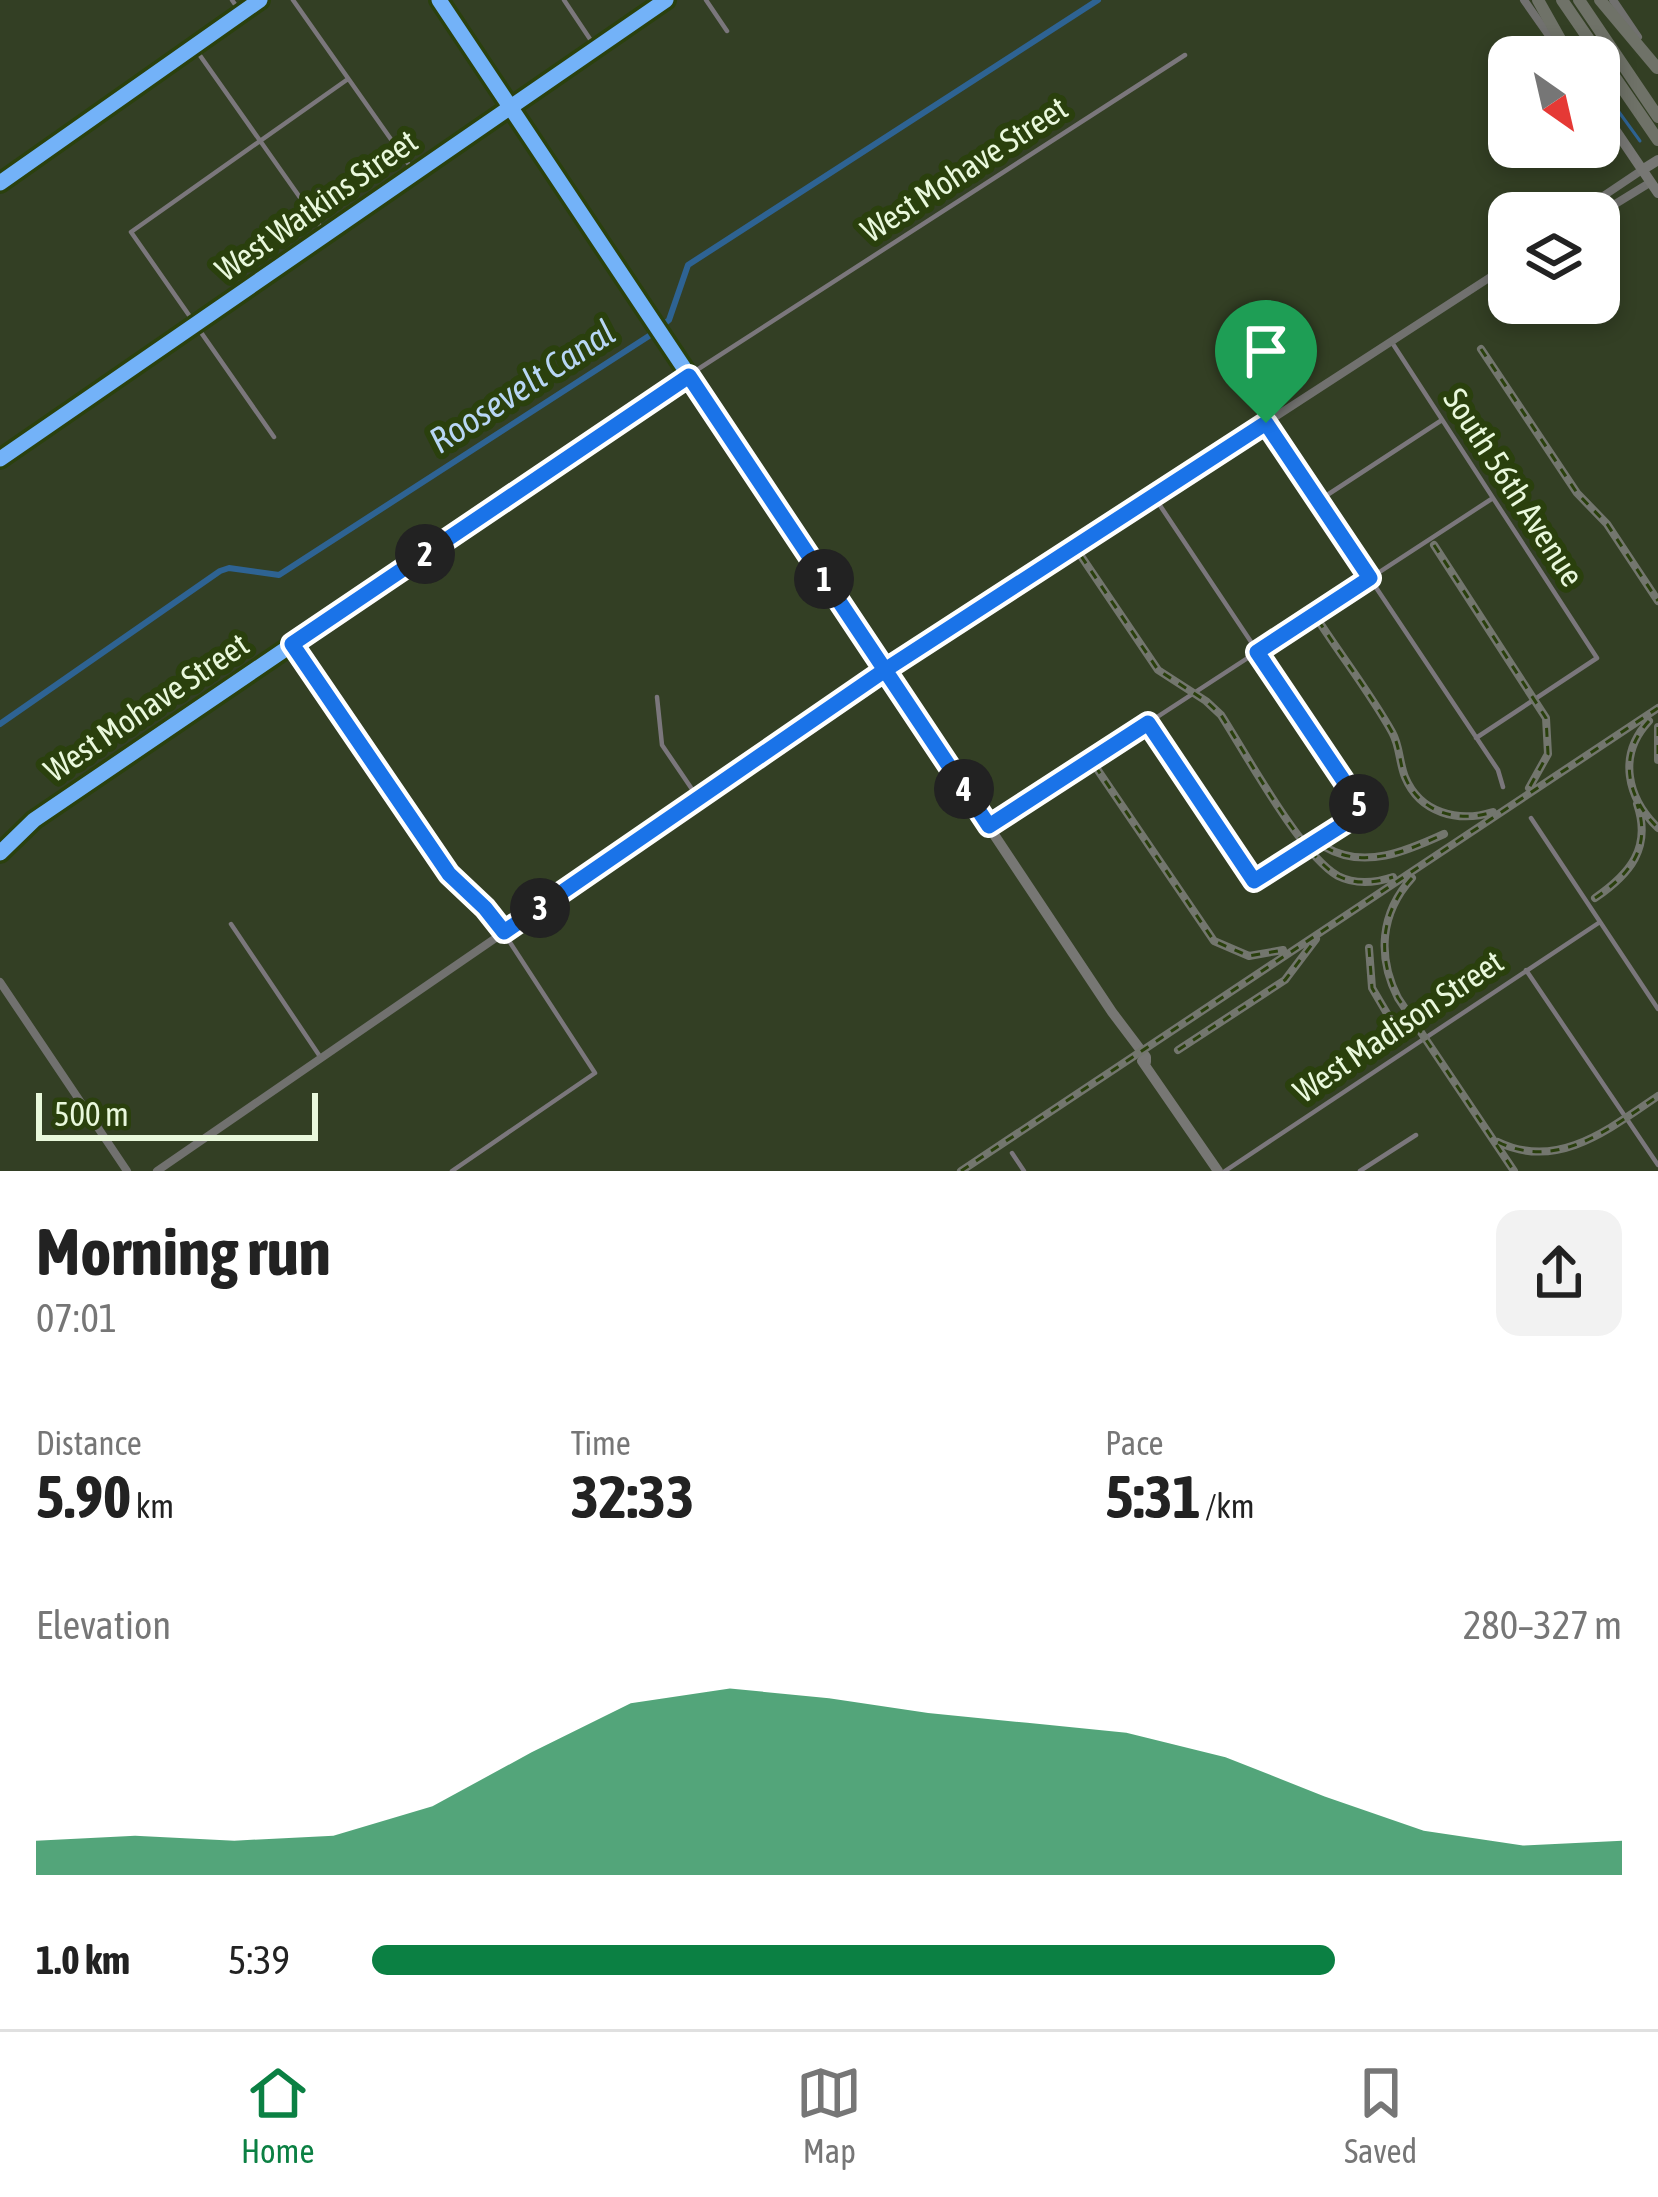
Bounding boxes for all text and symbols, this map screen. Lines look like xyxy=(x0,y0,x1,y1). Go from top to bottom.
north arrow xyxy=(1488,36,1620,168)
map controls xyxy=(1488,36,1620,324)
street label: West Mohave Street xyxy=(854,88,1074,250)
street label: West Watkins Street xyxy=(208,121,424,289)
button: layers xyxy=(1488,192,1620,324)
pin xyxy=(1215,300,1317,423)
water label: Roosevelt Canal xyxy=(421,310,623,462)
icon: arrive xyxy=(1233,318,1299,384)
street label: South 56th Avenue xyxy=(1436,381,1592,593)
pin: 2 xyxy=(395,524,455,584)
text: 2 xyxy=(417,535,433,573)
pin: 1 xyxy=(794,549,854,609)
text: 1 xyxy=(816,560,832,598)
street label: West Mohave Street xyxy=(37,625,255,789)
pin: 4 xyxy=(934,759,994,819)
text: 4 xyxy=(956,770,972,808)
pin: 5 xyxy=(1329,774,1389,834)
text: 5 xyxy=(1351,785,1367,823)
pin: 3 xyxy=(510,878,570,938)
text: 3 xyxy=(532,889,548,927)
street label: West Madison Street xyxy=(1286,942,1510,1110)
scale bar xyxy=(36,1087,318,1140)
text: 500 m xyxy=(54,1095,129,1133)
button: share xyxy=(1496,1210,1622,1336)
text: Morning run xyxy=(36,1213,331,1289)
text: 07:01 xyxy=(36,1296,117,1340)
text: Distance xyxy=(36,1424,142,1462)
text: Time xyxy=(571,1424,631,1462)
text: Pace xyxy=(1105,1424,1163,1462)
text: 5.90 xyxy=(36,1462,131,1531)
text: 32:33 xyxy=(571,1462,694,1531)
text: 5:31 xyxy=(1105,1462,1201,1531)
text: km xyxy=(131,1487,174,1525)
text: /km xyxy=(1201,1487,1255,1525)
text: Elevation xyxy=(36,1603,171,1647)
text: 280–327 m xyxy=(1463,1603,1622,1647)
text: 1.0 km xyxy=(36,1938,130,1982)
text: 5:39 xyxy=(228,1938,290,1982)
tab: Home xyxy=(241,2060,314,2170)
tab: Map xyxy=(796,2060,862,2170)
tab: Saved xyxy=(1344,2060,1417,2170)

